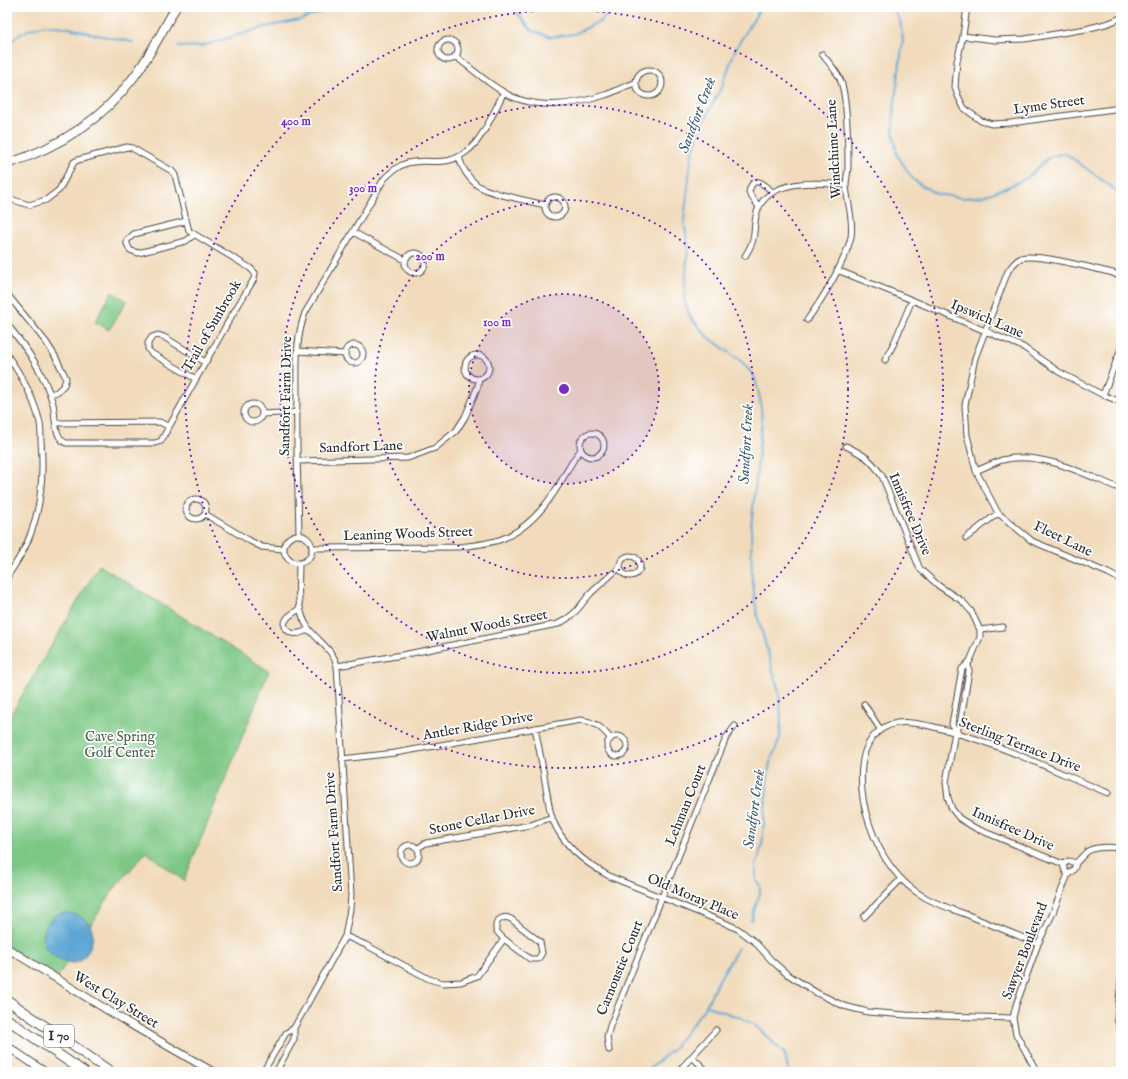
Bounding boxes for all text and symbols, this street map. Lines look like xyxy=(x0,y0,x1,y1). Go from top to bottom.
water label: Sandfort Creek xyxy=(674,74,720,156)
street label: Lyme Street xyxy=(1012,91,1086,119)
street label: Windchime Lane xyxy=(822,98,846,199)
text: 400 m xyxy=(281,114,312,129)
text: 300 m xyxy=(349,181,378,196)
text: 200 m xyxy=(415,249,445,264)
street label: Trail of Sunbrook xyxy=(178,276,246,375)
street label: Ipswich Lane xyxy=(948,296,1027,343)
text: 100 m xyxy=(483,315,512,330)
street label: Sandfort Farm Drive xyxy=(276,335,296,456)
centre of rings xyxy=(557,382,571,396)
water label: Sandfort Creek xyxy=(734,404,758,484)
street label: Sandfort Lane xyxy=(319,437,404,457)
street label: Innisfree Drive xyxy=(884,470,936,559)
street label: Fleet Lane xyxy=(1031,517,1096,561)
street label: Leaning Woods Street xyxy=(343,523,473,545)
street label: Walnut Woods Street xyxy=(425,605,549,647)
street label: Antler Ridge Drive xyxy=(421,707,535,745)
street label: Sterling Terrace Drive xyxy=(957,713,1084,777)
park label: Cave Spring Golf Center xyxy=(85,728,155,762)
street label: Lehman Court xyxy=(662,762,711,848)
water label: Sandfort Creek xyxy=(739,768,769,850)
street label: Sandfort Farm Drive xyxy=(321,771,347,892)
street label: Stone Cellar Drive xyxy=(428,801,537,839)
street label: Innisfree Drive xyxy=(969,803,1058,855)
street label: Old Moray Place xyxy=(644,870,742,925)
street label: Sawyer Boulevard xyxy=(998,899,1052,1002)
street label: Carnoustie Court xyxy=(593,918,647,1018)
street label: West Clay Street xyxy=(70,967,162,1033)
road number: I 70 xyxy=(44,1025,74,1047)

